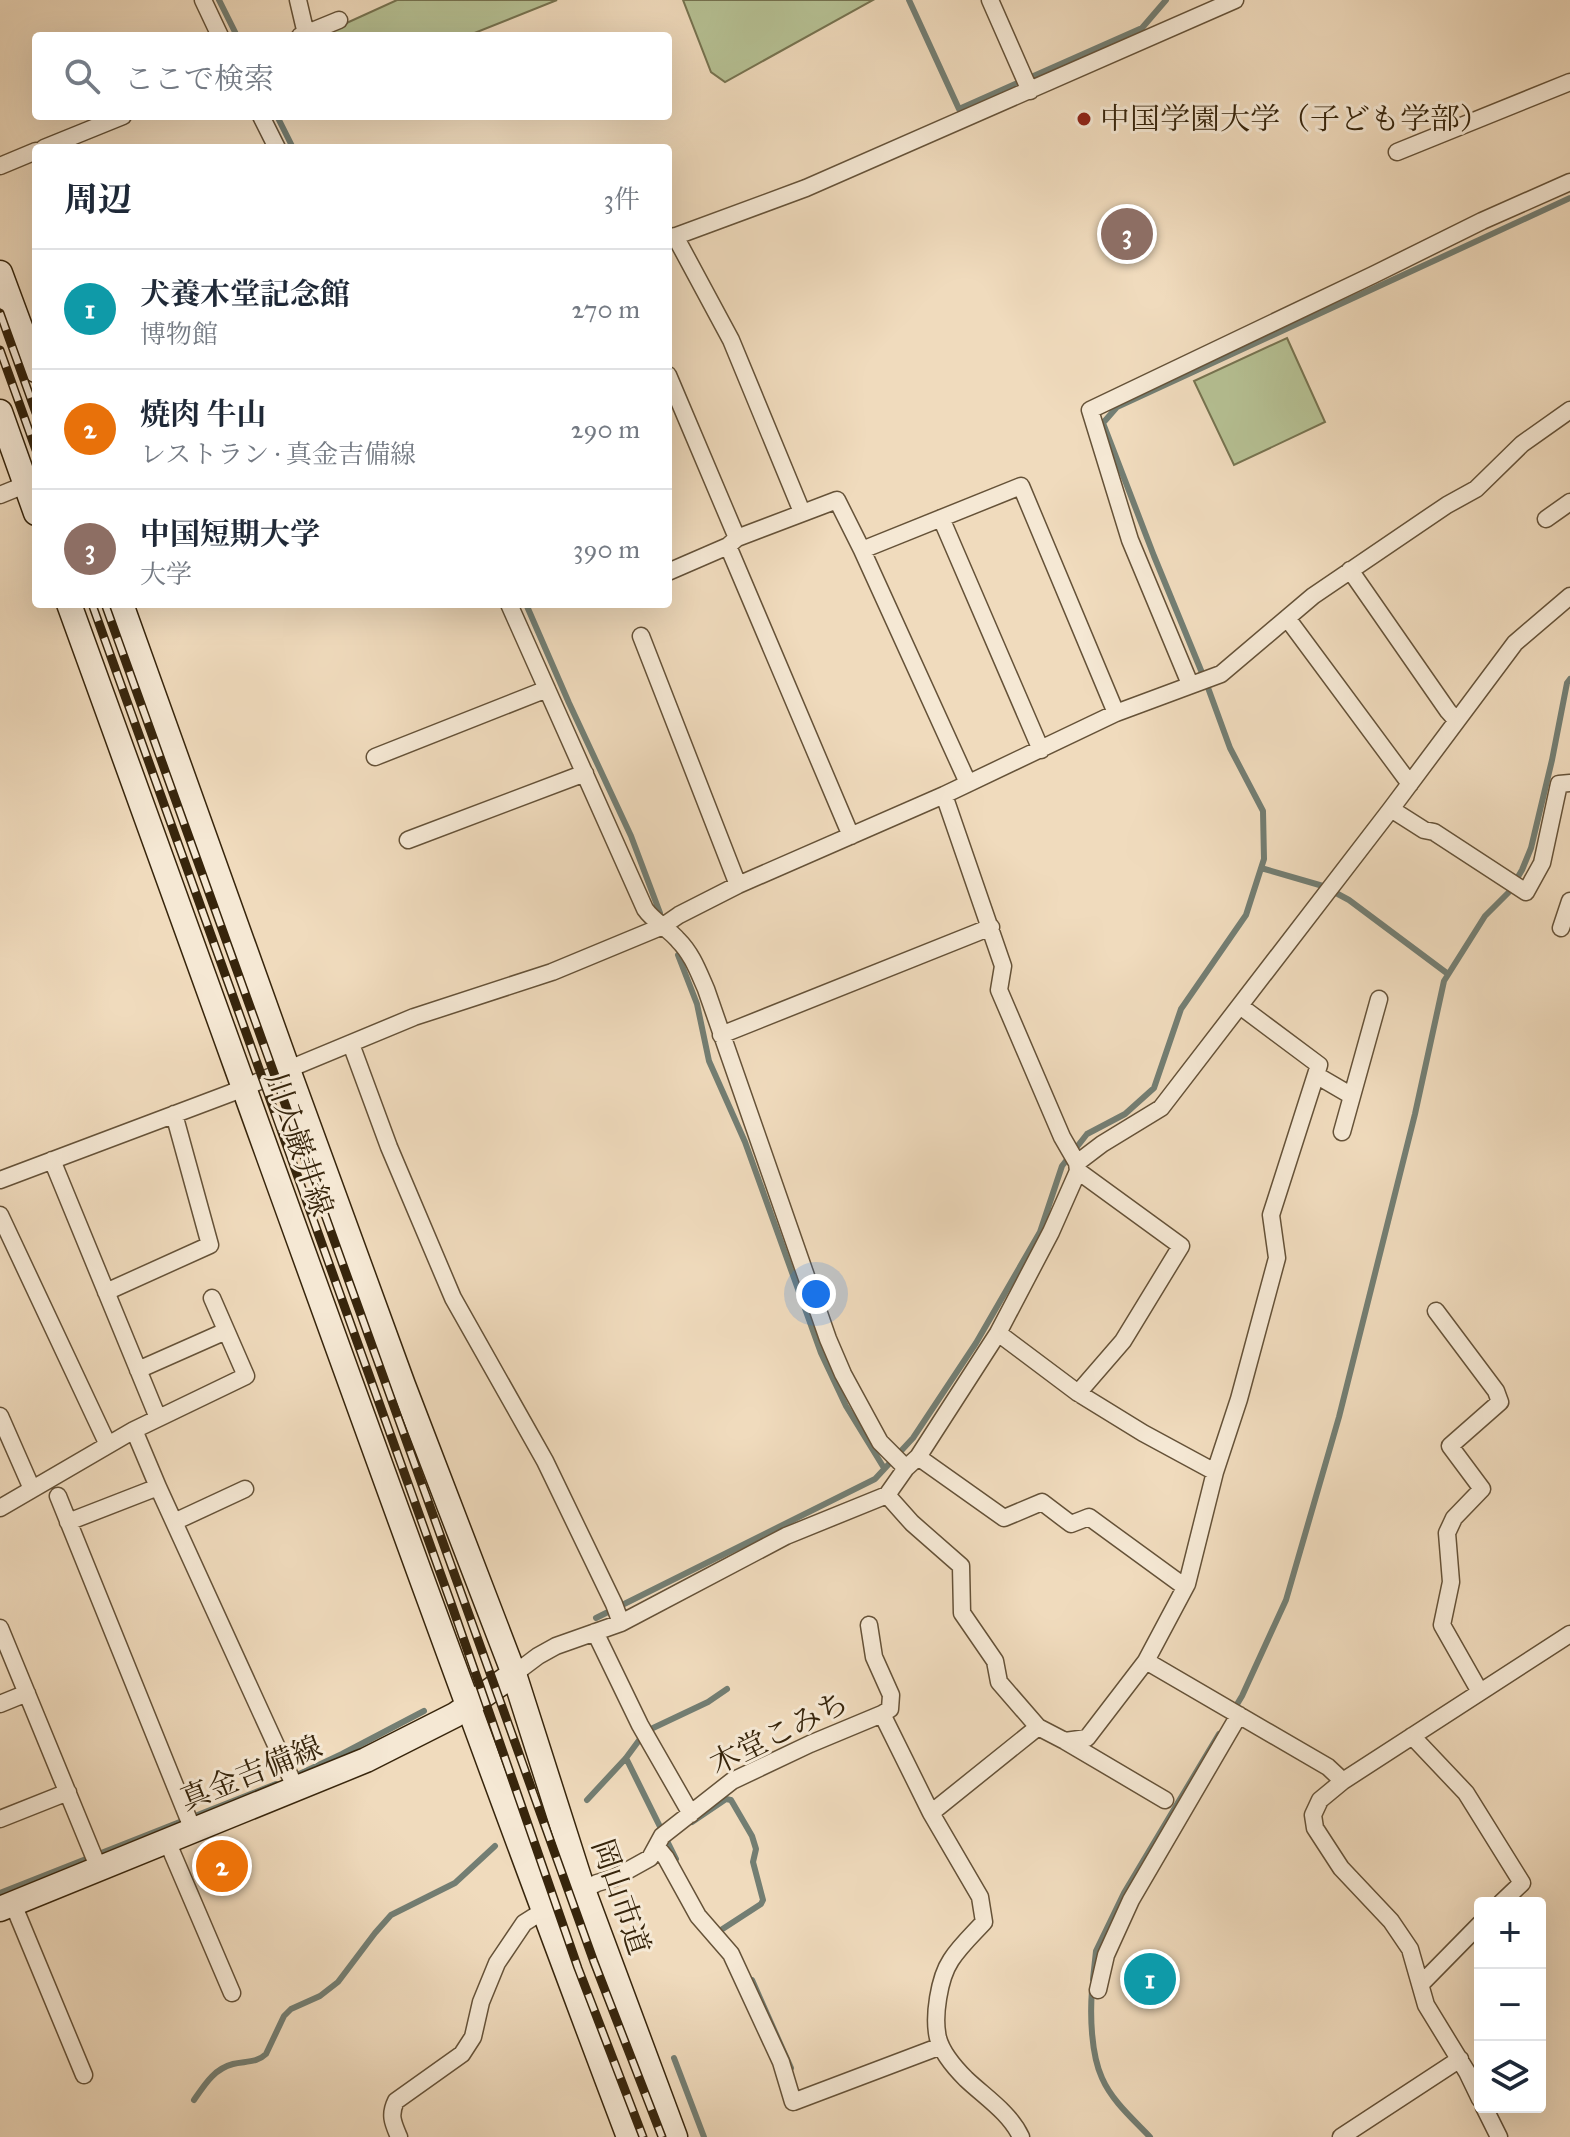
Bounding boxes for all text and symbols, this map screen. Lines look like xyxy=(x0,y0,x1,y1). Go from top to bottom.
search box xyxy=(32,32,672,120)
icon: search xyxy=(60,54,104,98)
text: ここで検索 xyxy=(124,61,274,97)
place label: 中国学園大学（子ども学部） xyxy=(1100,101,1490,137)
marker: 中国学園大学（子ども学部） xyxy=(1075,110,1093,128)
text: 周辺 xyxy=(64,179,132,220)
text: 3件 xyxy=(604,183,640,215)
pin: 3 xyxy=(1101,204,1153,264)
text: 犬養木堂記念館 xyxy=(140,276,350,312)
text: 1 xyxy=(85,293,95,325)
text: 270 m xyxy=(571,293,640,325)
text: 博物館 xyxy=(140,318,218,350)
text: 焼肉 牛山 xyxy=(140,396,266,432)
text: 2 xyxy=(84,413,96,445)
text: 290 m xyxy=(571,413,640,445)
text: レストラン · 真金吉備線 xyxy=(140,438,416,470)
text: 中国短期大学 xyxy=(140,516,320,552)
text: 3 xyxy=(85,533,95,565)
text: 390 m xyxy=(573,533,640,565)
text: 大学 xyxy=(140,558,192,590)
street label: 川入巌井線 xyxy=(258,1067,340,1221)
your location xyxy=(796,1274,836,1314)
street label: 木堂こみち xyxy=(704,1684,854,1782)
street label: 真金吉備線 xyxy=(175,1728,327,1818)
street label: 岡山市道 xyxy=(584,1834,658,1960)
pin: 2 xyxy=(196,1836,248,1896)
map controls xyxy=(1474,1897,1546,2113)
button: + xyxy=(1474,1897,1546,1969)
pin: 1 xyxy=(1124,1949,1176,2009)
button: − xyxy=(1474,1969,1546,2041)
button: layers xyxy=(1474,2041,1546,2113)

